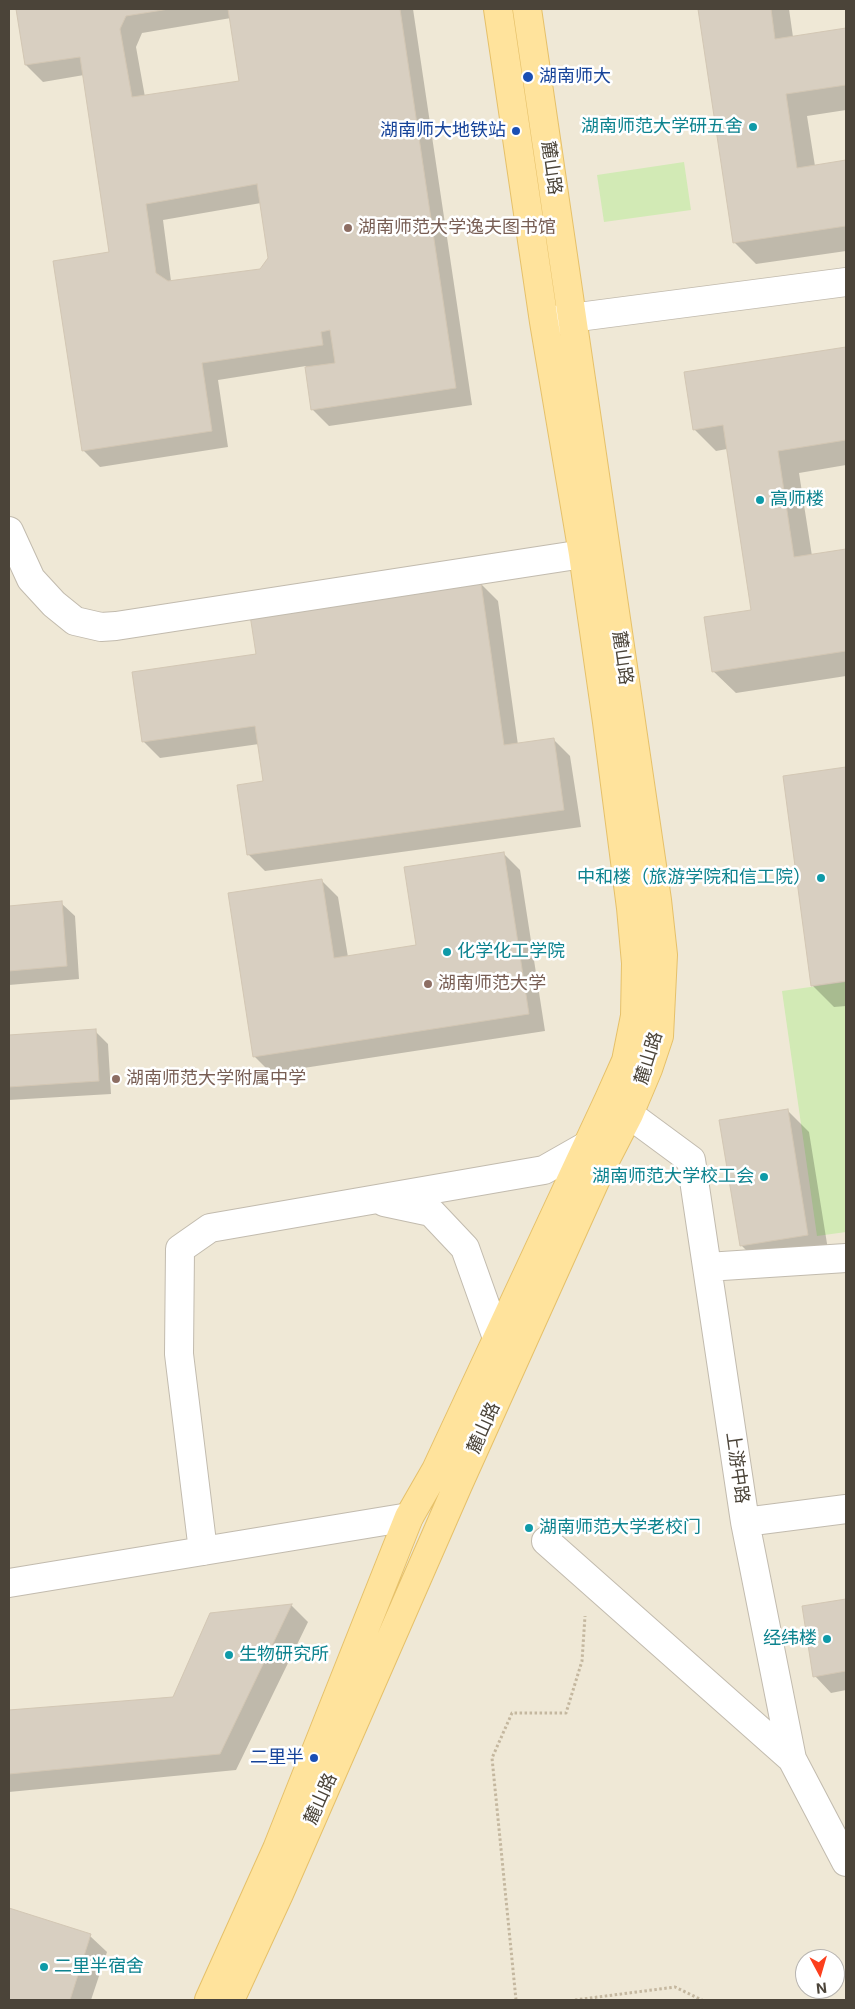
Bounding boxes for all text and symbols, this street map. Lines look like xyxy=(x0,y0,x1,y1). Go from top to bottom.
place label: 湖南师大 xyxy=(539,66,611,88)
marker: 湖南师大 xyxy=(521,70,535,84)
place label: 湖南师范大学研五舍 xyxy=(581,116,743,138)
place label: 湖南师大地铁站 xyxy=(380,120,506,142)
marker: 湖南师范大学研五舍 xyxy=(747,121,759,133)
marker: 湖南师大地铁站 xyxy=(510,125,522,137)
street label: 麓山路 xyxy=(537,140,565,196)
place label: 湖南师范大学逸夫图书馆 xyxy=(358,217,556,239)
marker: 湖南师范大学逸夫图书馆 xyxy=(342,222,354,234)
place label: 高师楼 xyxy=(770,489,824,511)
marker: 高师楼 xyxy=(754,494,766,506)
street label: 麓山路 xyxy=(608,630,636,686)
place label: 中和楼（旅游学院和信工院） xyxy=(577,867,811,889)
marker: 中和楼（旅游学院和信工院） xyxy=(815,872,827,884)
place label: 化学化工学院 xyxy=(457,941,565,963)
marker: 化学化工学院 xyxy=(441,946,453,958)
place label: 湖南师范大学 xyxy=(438,973,546,995)
marker: 湖南师范大学 xyxy=(422,978,434,990)
street label: 麓山路 xyxy=(631,1029,667,1087)
place label: 湖南师范大学附属中学 xyxy=(126,1068,306,1090)
marker: 湖南师范大学附属中学 xyxy=(110,1073,122,1085)
place label: 湖南师范大学校工会 xyxy=(592,1166,754,1188)
marker: 湖南师范大学校工会 xyxy=(758,1171,770,1183)
street label: 麓山路 xyxy=(463,1399,505,1457)
street label: 上游中路 xyxy=(721,1431,753,1505)
place label: 湖南师范大学老校门 xyxy=(539,1517,701,1539)
marker: 湖南师范大学老校门 xyxy=(523,1522,535,1534)
place label: 经纬楼 xyxy=(763,1628,817,1650)
marker: 经纬楼 xyxy=(821,1633,833,1645)
place label: 生物研究所 xyxy=(239,1644,329,1666)
marker: 生物研究所 xyxy=(223,1649,235,1661)
place label: 二里半 xyxy=(250,1747,304,1769)
marker: 二里半 xyxy=(308,1752,320,1764)
street label: 麓山路 xyxy=(300,1770,342,1828)
north arrow xyxy=(795,1949,845,1999)
place label: 二里半宿舍 xyxy=(54,1956,144,1978)
marker: 二里半宿舍 xyxy=(38,1961,50,1973)
text: N xyxy=(815,1979,828,1997)

